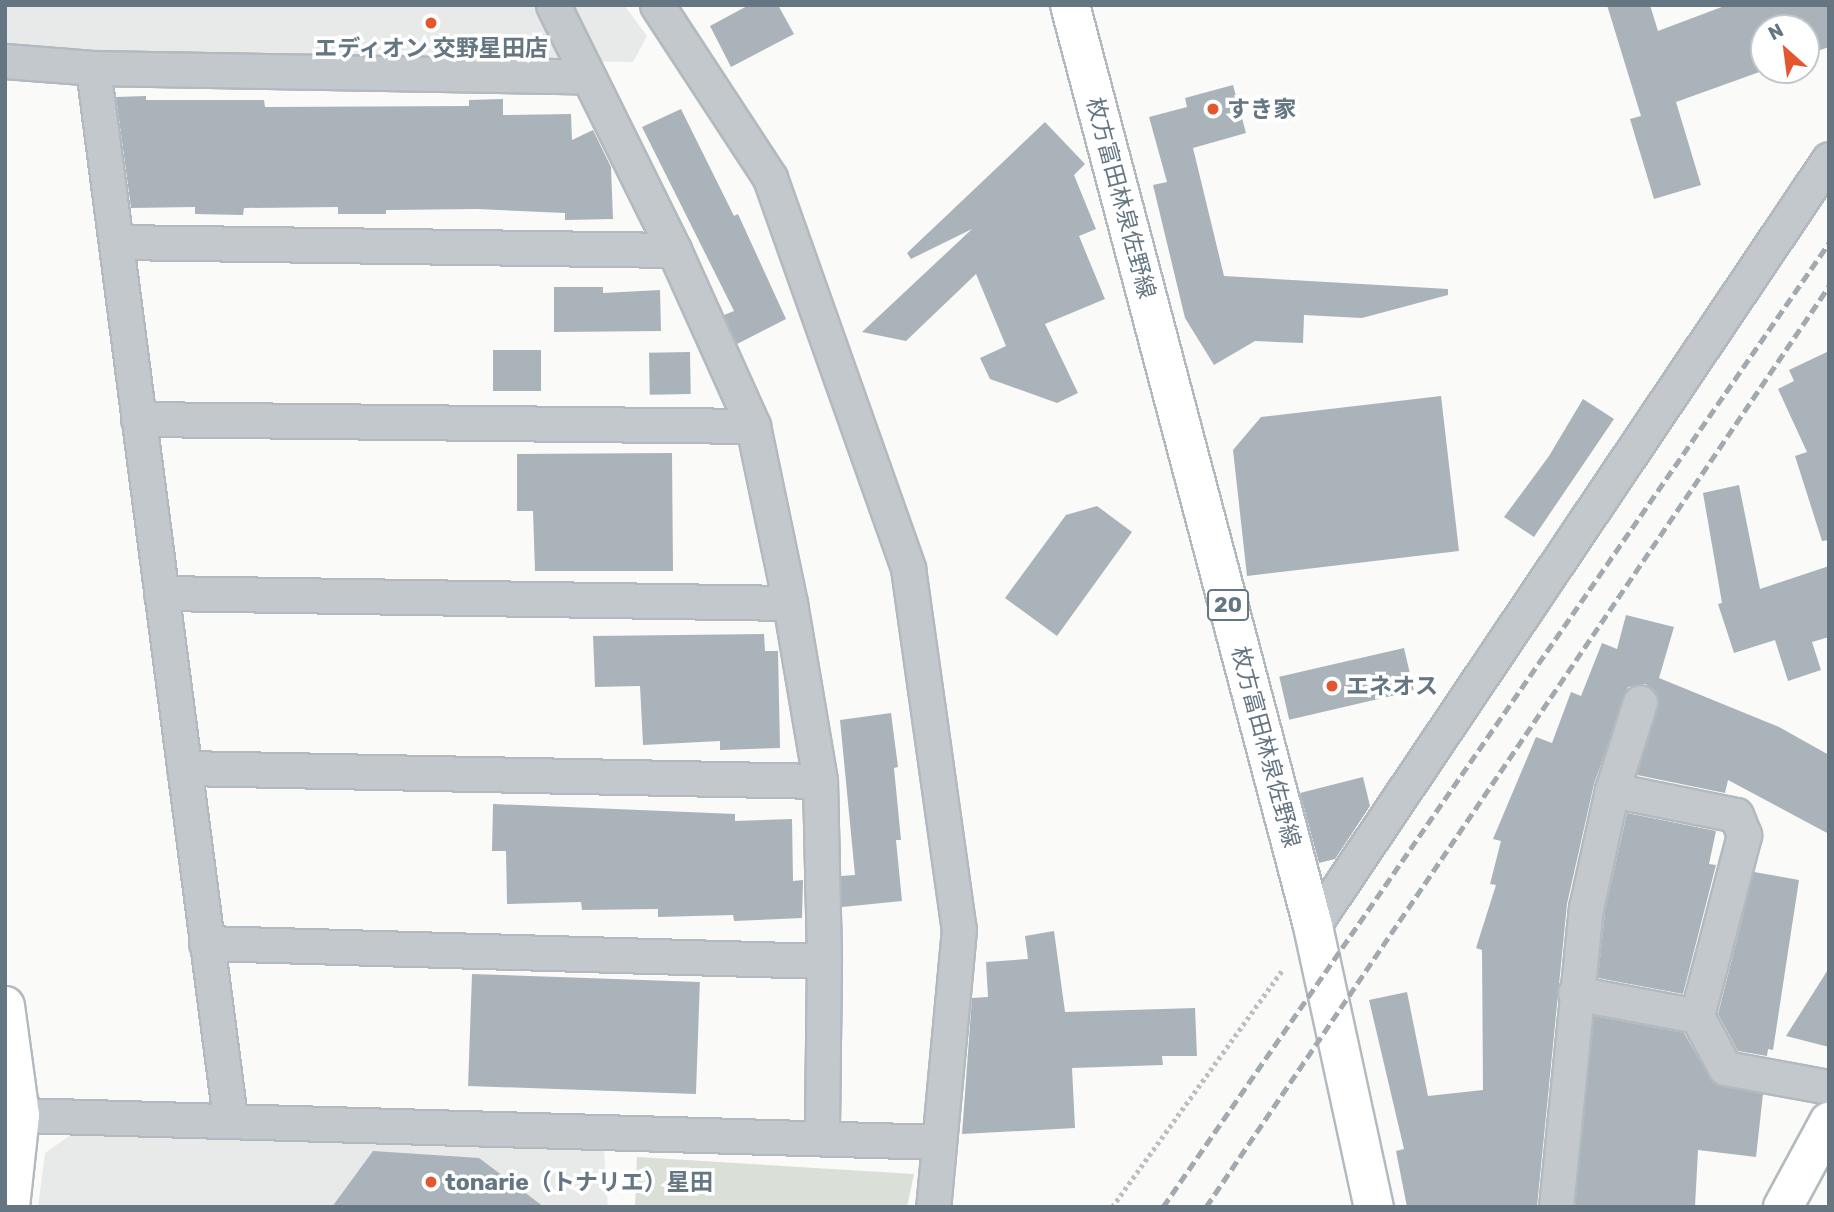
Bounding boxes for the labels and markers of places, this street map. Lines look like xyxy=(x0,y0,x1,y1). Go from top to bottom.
marker: エディオン 交野星田店 xyxy=(423,15,439,31)
place label: エディオン 交野星田店 xyxy=(314,34,548,62)
place label: すき家 xyxy=(1227,95,1296,123)
marker: すき家 xyxy=(1205,101,1221,117)
place label: エネオス xyxy=(1346,672,1438,700)
marker: エネオス xyxy=(1324,678,1340,694)
place label: tonarie（トナリエ）星田 xyxy=(445,1168,713,1196)
marker: tonarie（トナリエ）星田 xyxy=(423,1174,439,1190)

